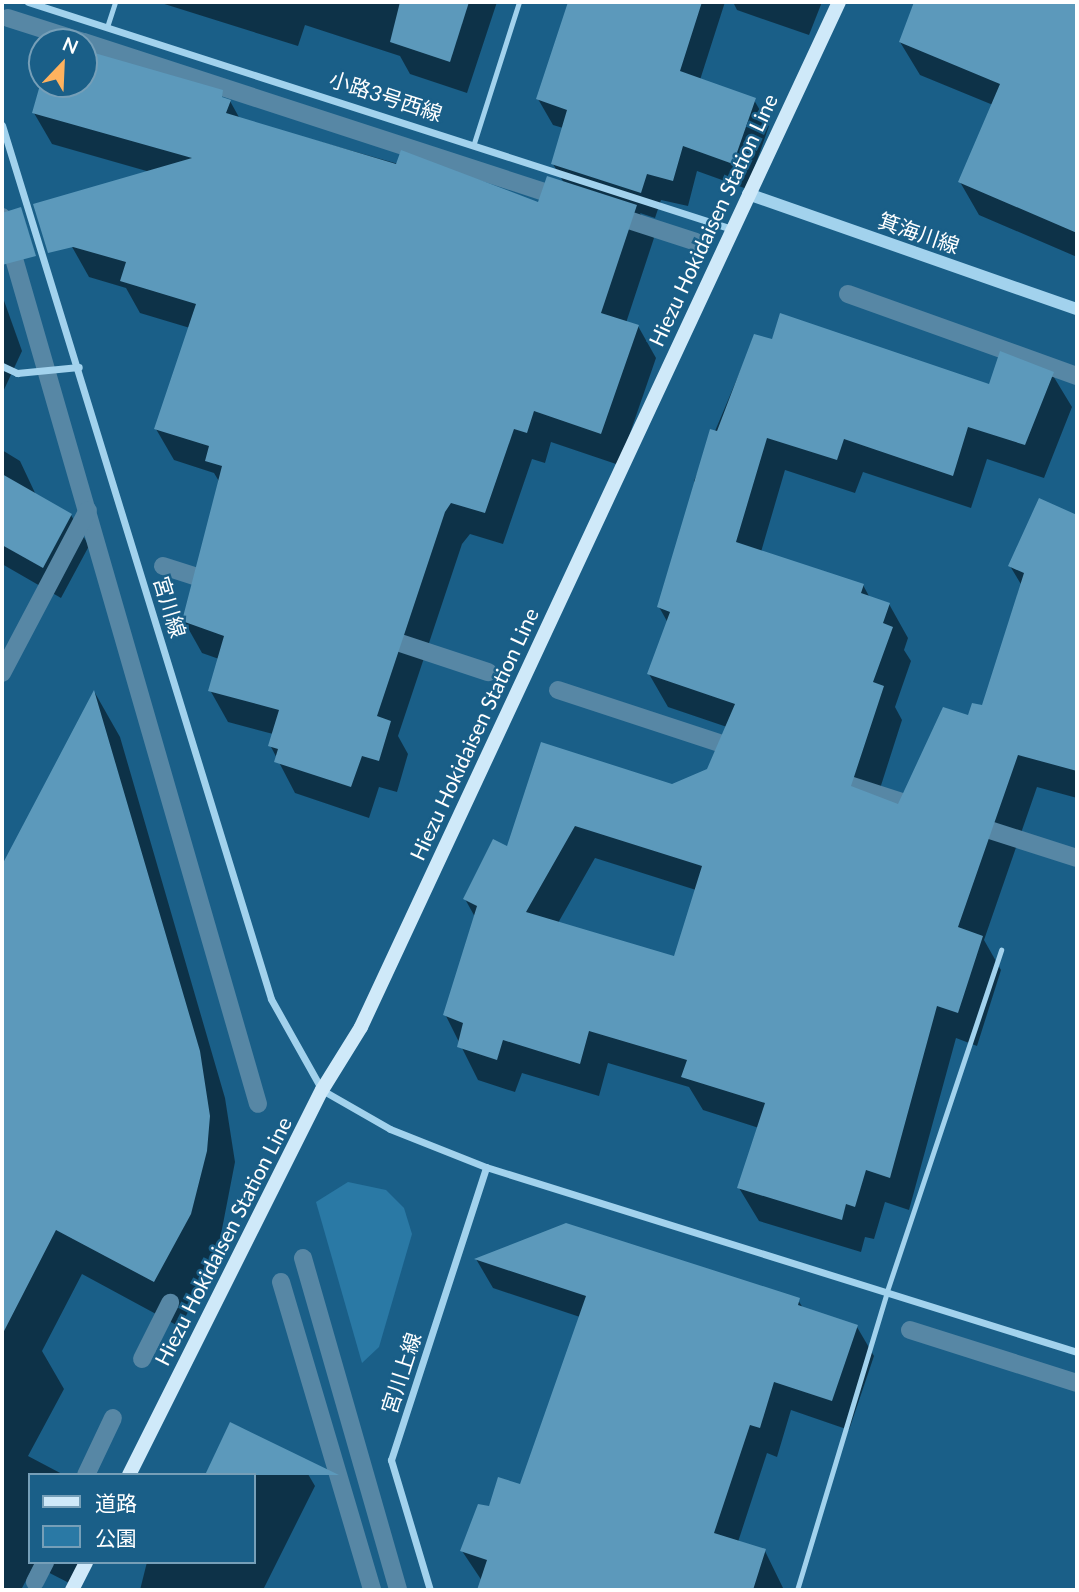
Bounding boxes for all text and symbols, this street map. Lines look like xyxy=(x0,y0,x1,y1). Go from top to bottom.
north arrow xyxy=(28,28,98,98)
text: N xyxy=(59,32,82,58)
street label: 小路3号西線 xyxy=(326,66,446,126)
street label: Hiezu Hokidaisen Station Line xyxy=(643,90,783,350)
street label: 箕海川線 xyxy=(875,207,963,259)
street label: 宮川線 xyxy=(149,573,191,641)
street label: Hiezu Hokidaisen Station Line xyxy=(404,604,544,864)
street label: Hiezu Hokidaisen Station Line xyxy=(149,1112,297,1370)
street label: 宮川上線 xyxy=(376,1329,426,1417)
legend xyxy=(28,1473,256,1564)
text: 道路 xyxy=(95,1490,137,1515)
text: 公園 xyxy=(95,1525,137,1550)

